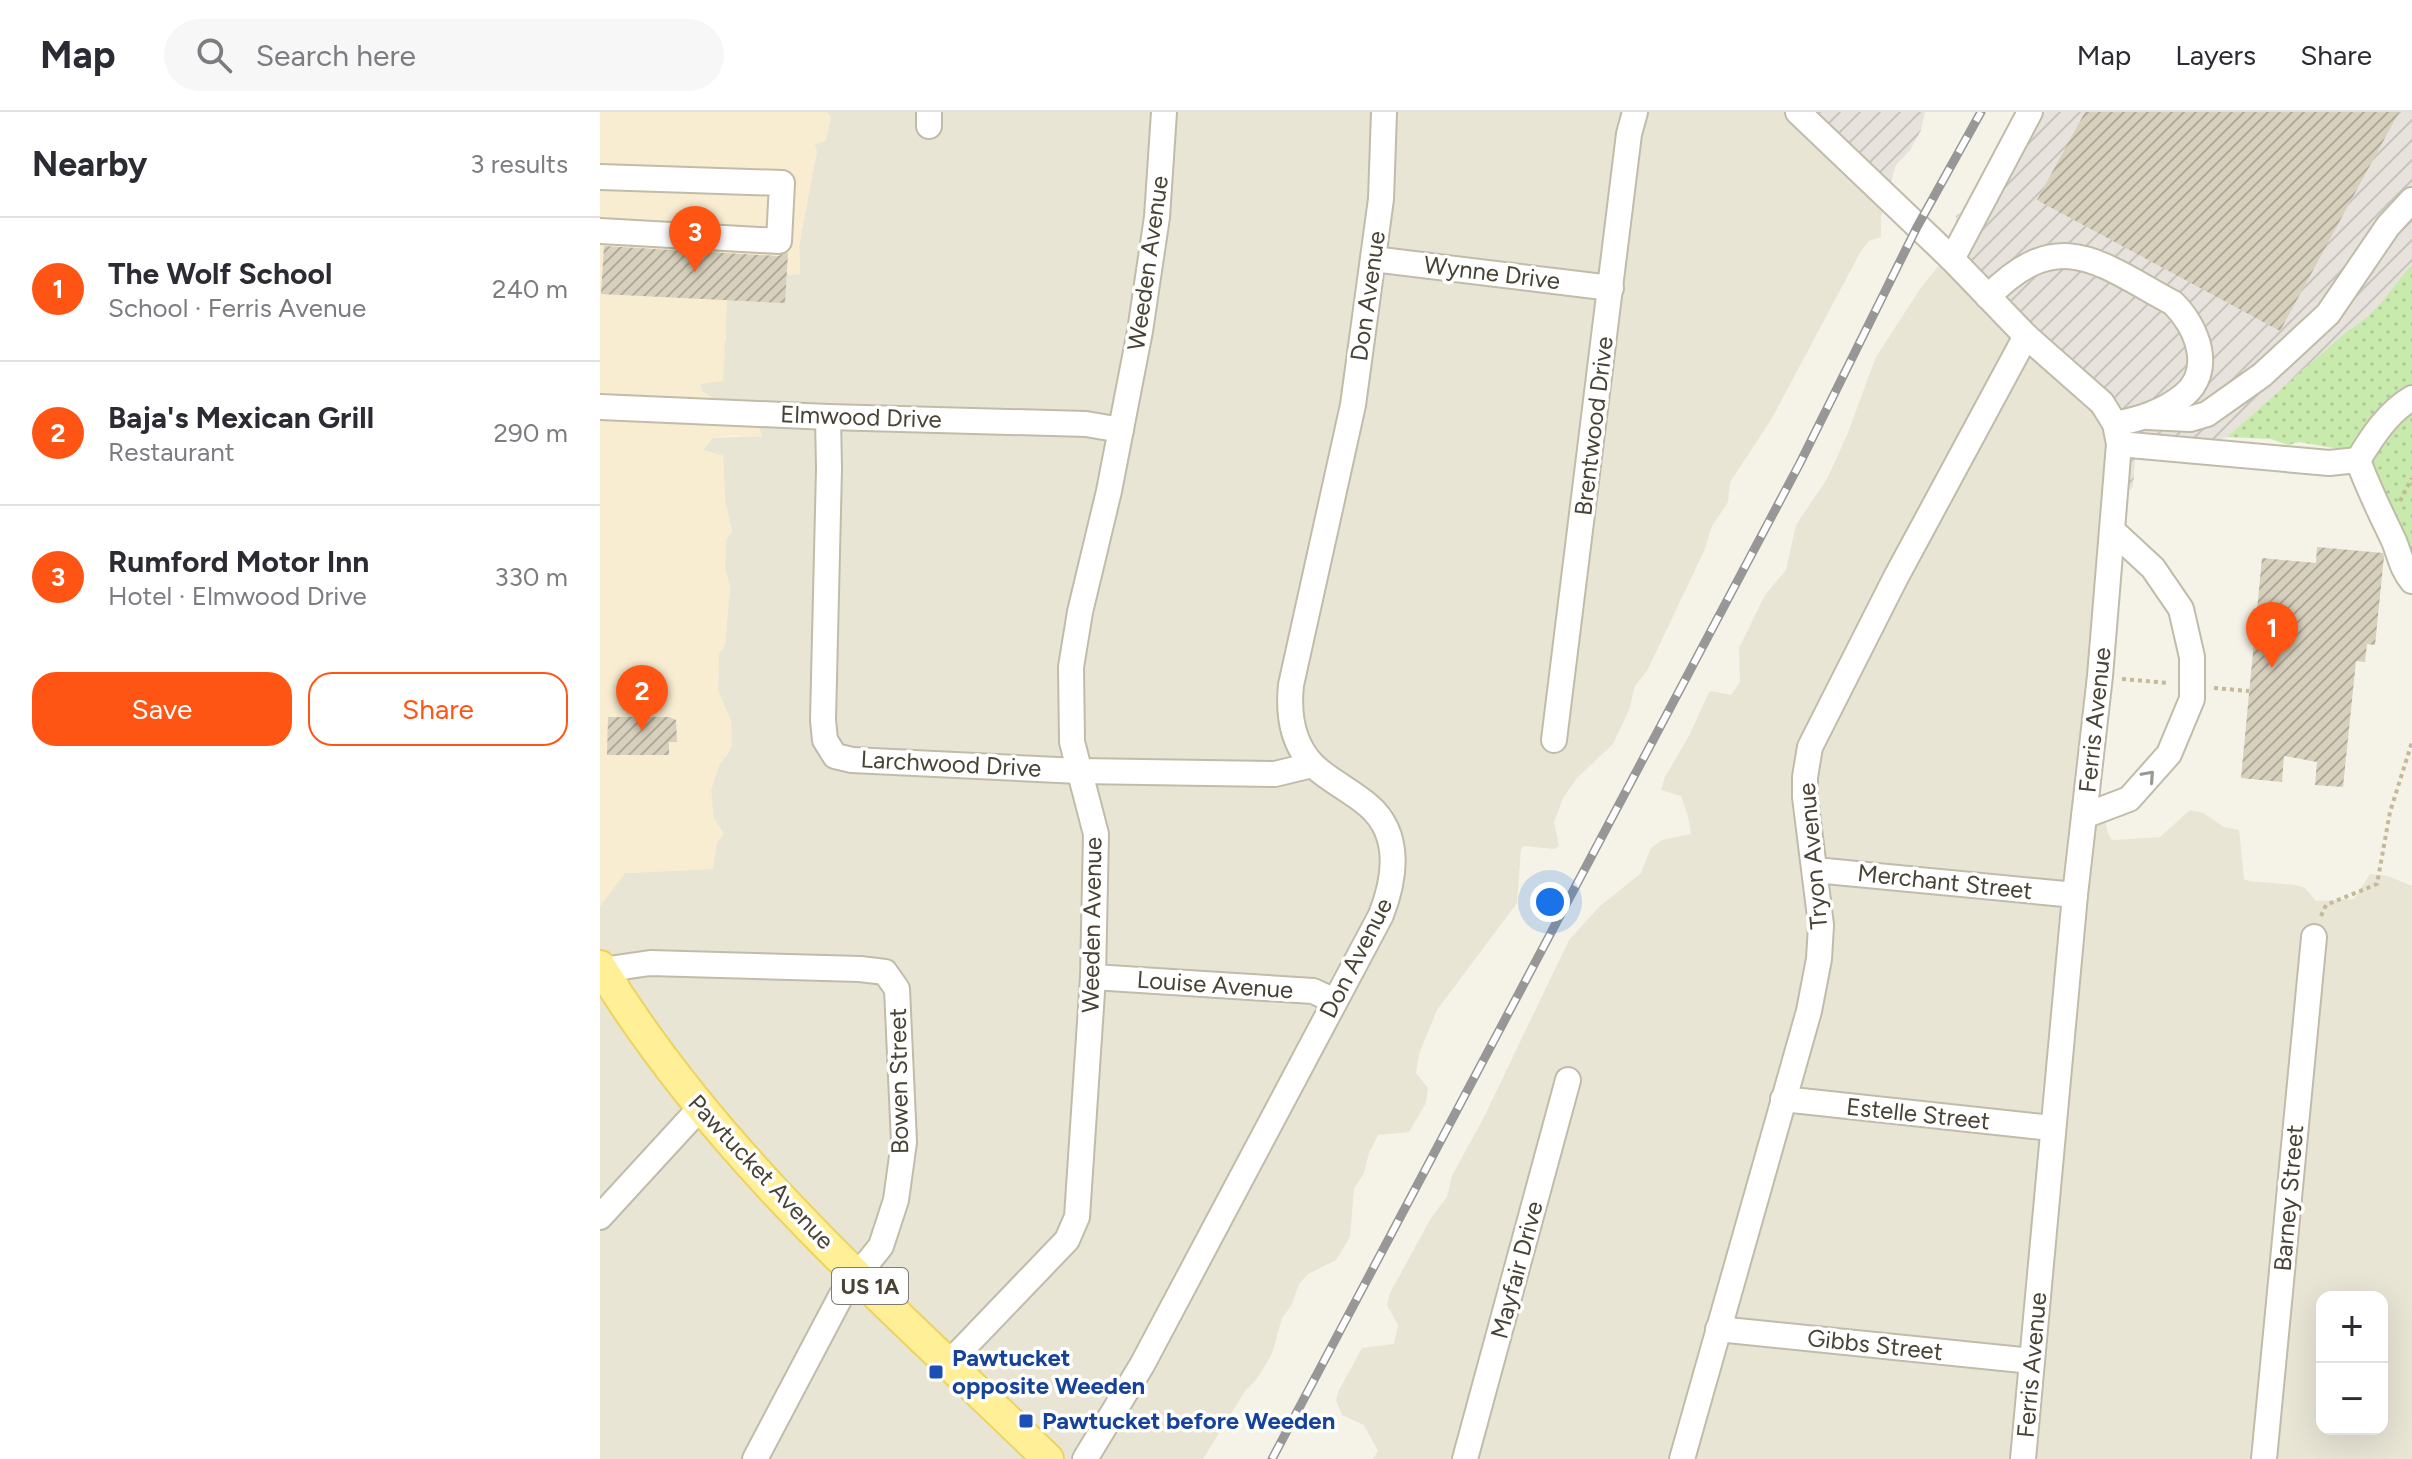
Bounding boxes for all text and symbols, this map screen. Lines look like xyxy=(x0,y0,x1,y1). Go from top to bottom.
search box xyxy=(164,19,724,91)
text: Map xyxy=(40,32,116,78)
icon: search xyxy=(192,33,236,77)
text: Search here xyxy=(256,37,416,74)
text: Map xyxy=(2077,38,2131,72)
text: Layers xyxy=(2175,38,2256,72)
text: Share xyxy=(2300,38,2372,72)
text: Nearby xyxy=(32,144,147,185)
text: 3 results xyxy=(470,148,568,180)
street label: Weeden Avenue xyxy=(1121,174,1174,352)
pin: 3 xyxy=(669,206,721,272)
street label: Don Avenue xyxy=(1344,229,1391,363)
street label: Wynne Drive xyxy=(1422,250,1562,295)
text: The Wolf School xyxy=(108,255,332,292)
text: 1 xyxy=(53,273,63,305)
text: 240 m xyxy=(492,273,568,305)
text: School · Ferris Avenue xyxy=(108,292,366,324)
street label: Brentwood Drive xyxy=(1568,335,1619,517)
text: Baja's Mexican Grill xyxy=(108,399,374,436)
street label: Elmwood Drive xyxy=(780,399,942,434)
text: 2 xyxy=(50,417,66,449)
text: 290 m xyxy=(494,417,568,449)
text: Restaurant xyxy=(108,436,235,468)
text: Rumford Motor Inn xyxy=(108,543,369,580)
text: 3 xyxy=(51,561,65,593)
text: 330 m xyxy=(494,561,568,593)
text: Hotel · Elmwood Drive xyxy=(108,580,367,612)
pin: 1 xyxy=(2246,602,2298,668)
street label: Ferris Avenue xyxy=(2072,646,2117,794)
pin: 2 xyxy=(616,665,668,731)
button: Save xyxy=(32,672,292,746)
button: Share xyxy=(308,672,568,746)
street label: Larchwood Drive xyxy=(860,744,1042,783)
one-way arrow xyxy=(2139,770,2154,785)
street label: Tryon Avenue xyxy=(1792,782,1833,931)
street label: Weeden Avenue xyxy=(1075,837,1108,1013)
street label: Merchant Street xyxy=(1856,858,2034,905)
your location xyxy=(1530,882,1570,922)
street label: Don Avenue xyxy=(1313,893,1398,1023)
street label: Louise Avenue xyxy=(1136,965,1294,1004)
street label: Bowen Street xyxy=(883,1008,914,1154)
street label: Pawtucket Avenue xyxy=(682,1088,840,1255)
street label: Estelle Street xyxy=(1845,1092,1991,1135)
street label: Barney Street xyxy=(2268,1123,2309,1272)
street label: Mayfair Drive xyxy=(1484,1198,1549,1342)
road number: US 1A xyxy=(832,1268,908,1304)
street label: Ferris Avenue xyxy=(2011,1291,2052,1439)
map controls xyxy=(2316,1291,2388,1435)
button: + xyxy=(2316,1291,2388,1363)
street label: Gibbs Street xyxy=(1806,1323,1944,1366)
place label: Pawtucket opposite Weeden xyxy=(952,1343,1145,1400)
marker: Pawtucket opposite Weeden xyxy=(927,1363,945,1381)
button: − xyxy=(2316,1363,2388,1435)
place label: Pawtucket before Weeden xyxy=(1042,1406,1335,1435)
marker: Pawtucket before Weeden xyxy=(1017,1412,1035,1430)

